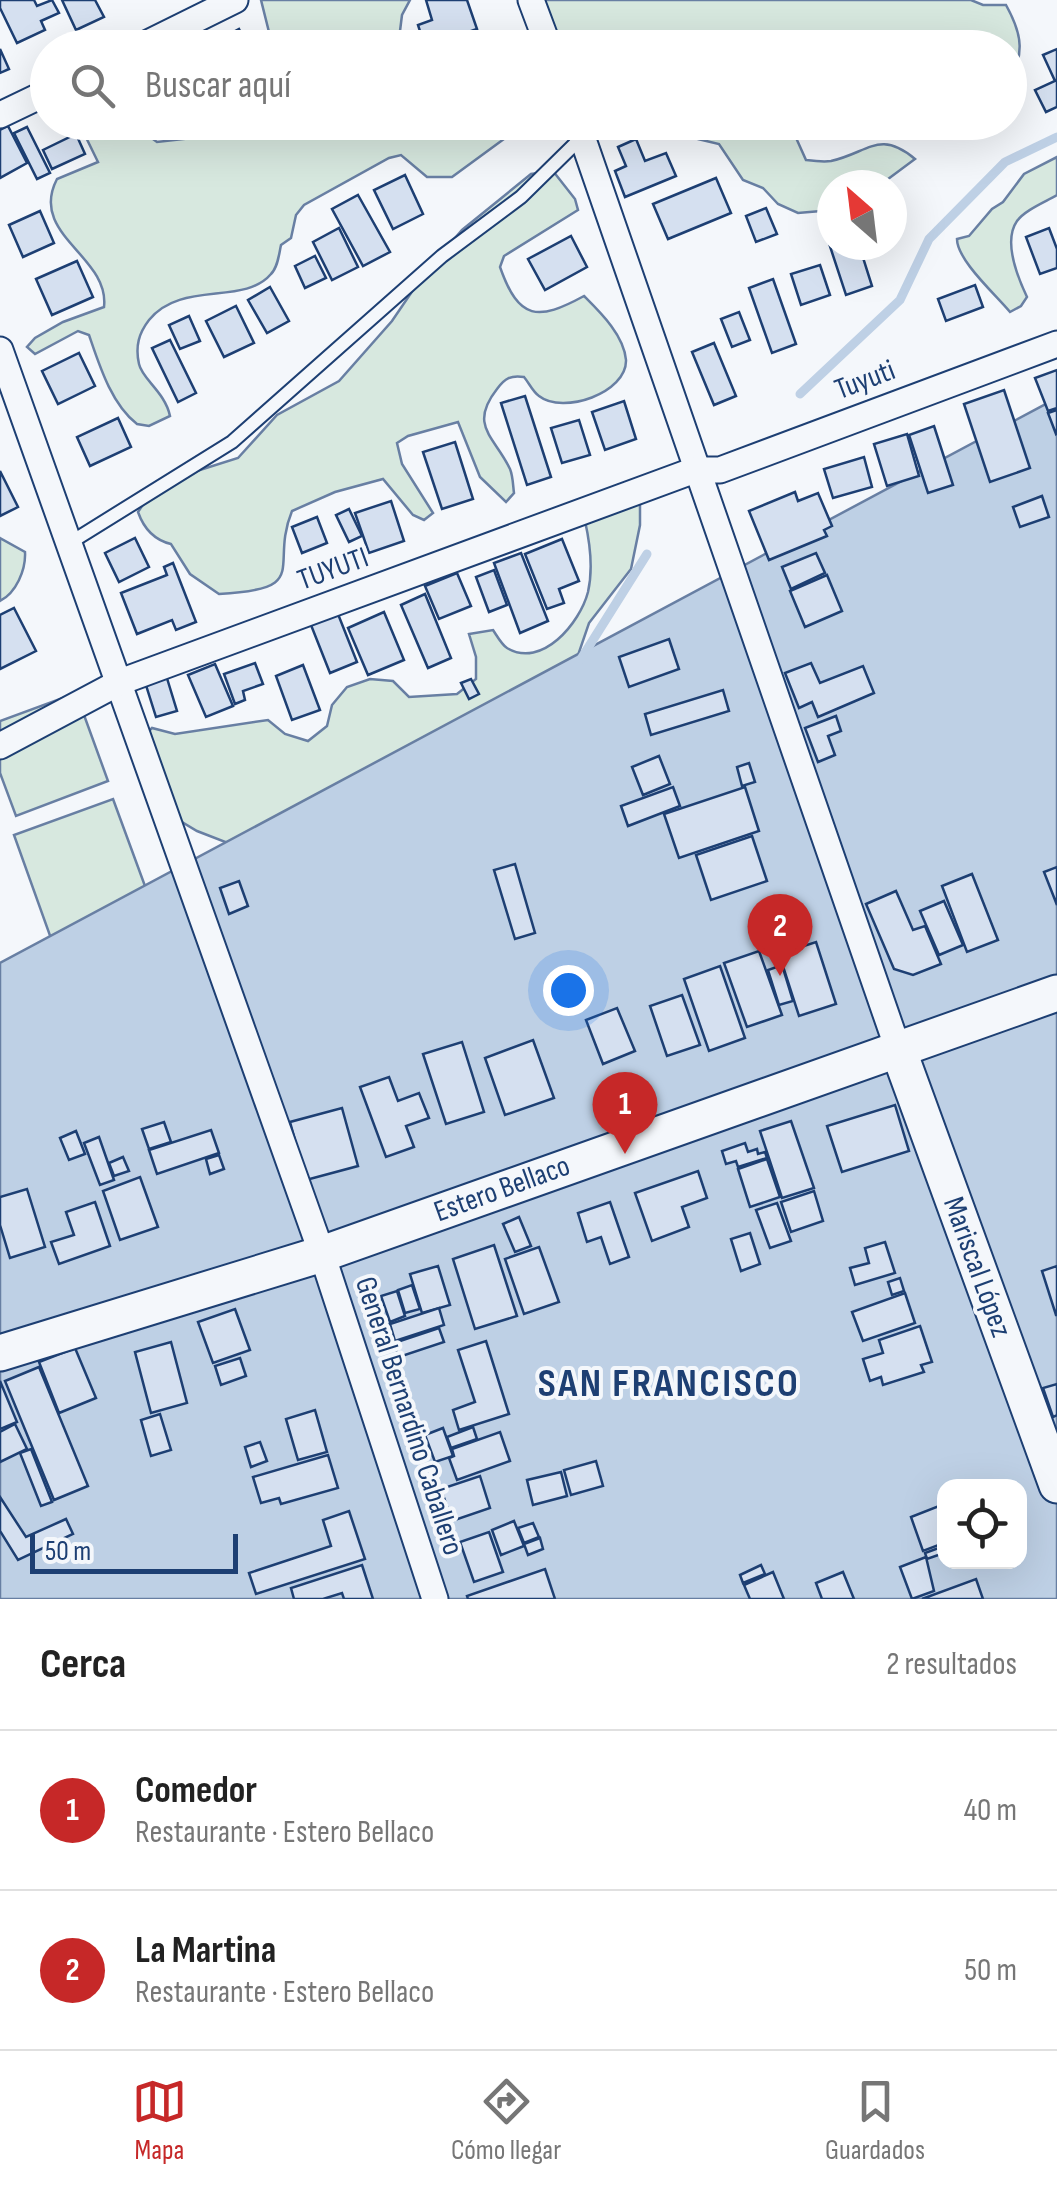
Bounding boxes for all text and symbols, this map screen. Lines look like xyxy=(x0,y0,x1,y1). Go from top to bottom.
search box xyxy=(30,30,1027,140)
icon: search xyxy=(65,58,120,113)
text: Buscar aquí xyxy=(145,63,291,108)
north arrow xyxy=(817,170,907,260)
street label: Tuyuti xyxy=(830,352,900,408)
street label: TUYUTI xyxy=(293,540,373,598)
pin: 2 xyxy=(748,894,812,976)
your location xyxy=(543,965,594,1016)
pin: 1 xyxy=(592,1072,658,1154)
street label: Estero Bellaco xyxy=(429,1148,575,1230)
street label: Mariscal López xyxy=(935,1192,1019,1342)
street label: General Bernardino Caballero xyxy=(347,1272,471,1560)
district label: SAN FRANCISCO xyxy=(538,1360,800,1408)
map controls xyxy=(937,1479,1027,1569)
button: locate xyxy=(937,1479,1027,1569)
scale bar xyxy=(30,1529,238,1574)
text: 50 m xyxy=(45,1535,91,1568)
text: Cerca xyxy=(40,1639,126,1690)
text: 2 resultados xyxy=(886,1645,1017,1684)
text: Comedor xyxy=(135,1768,257,1813)
text: 1 xyxy=(66,1791,79,1830)
text: 40 m xyxy=(964,1791,1017,1830)
text: Restaurante · Estero Bellaco xyxy=(135,1813,434,1852)
text: La Martina xyxy=(135,1928,276,1973)
text: 2 xyxy=(65,1951,80,1990)
text: 50 m xyxy=(964,1951,1017,1990)
text: Restaurante · Estero Bellaco xyxy=(135,1973,434,2012)
tab: Mapa xyxy=(132,2074,187,2167)
tab: Cómo llegar xyxy=(451,2074,561,2167)
tab: Guardados xyxy=(825,2074,925,2167)

